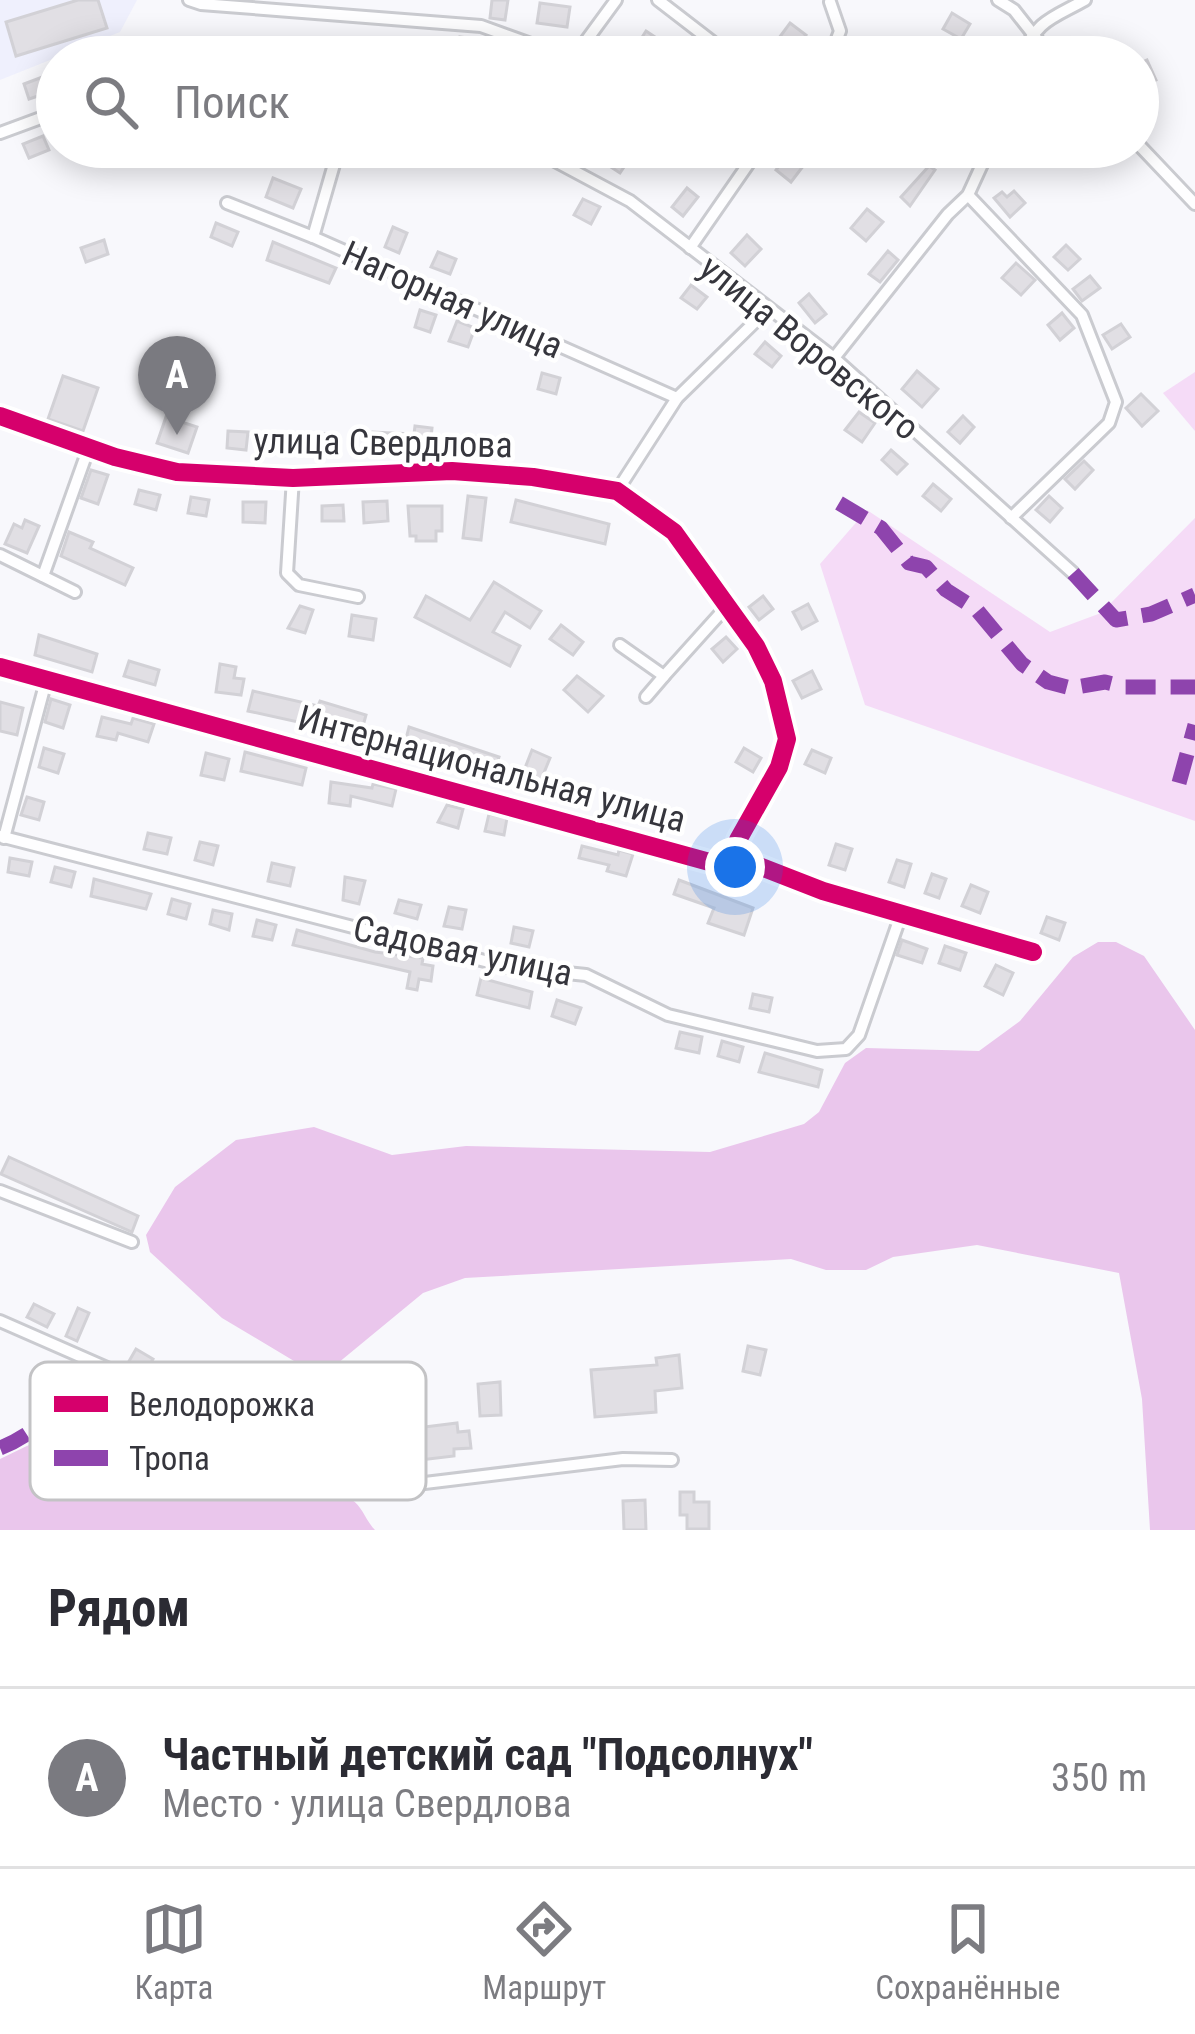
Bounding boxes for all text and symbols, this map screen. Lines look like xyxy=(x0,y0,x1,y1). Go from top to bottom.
search box xyxy=(36,36,1159,168)
icon: search xyxy=(78,69,144,135)
text: Поиск xyxy=(174,76,290,129)
street label: Нагорная улица xyxy=(336,233,569,367)
street label: улица Воровского xyxy=(691,247,927,449)
pin: A xyxy=(138,336,216,435)
street label: улица Свердлова xyxy=(253,420,513,466)
street label: Интернациональная улица xyxy=(293,697,690,841)
your location xyxy=(705,837,765,897)
street label: Садовая улица xyxy=(349,907,576,995)
legend xyxy=(30,1362,426,1500)
text: Велодорожка xyxy=(129,1385,315,1424)
text: Тропа xyxy=(129,1439,210,1478)
text: Рядом xyxy=(48,1579,190,1638)
text: Частный детский сад "Подсолнух" xyxy=(162,1728,813,1781)
text: A xyxy=(75,1755,99,1801)
text: 350 m xyxy=(1051,1755,1147,1801)
text: Место · улица Свердлова xyxy=(162,1781,571,1827)
tab: Карта xyxy=(134,1896,213,2007)
tab: Маршрут xyxy=(482,1896,606,2007)
tab: Сохранённые xyxy=(875,1896,1061,2007)

